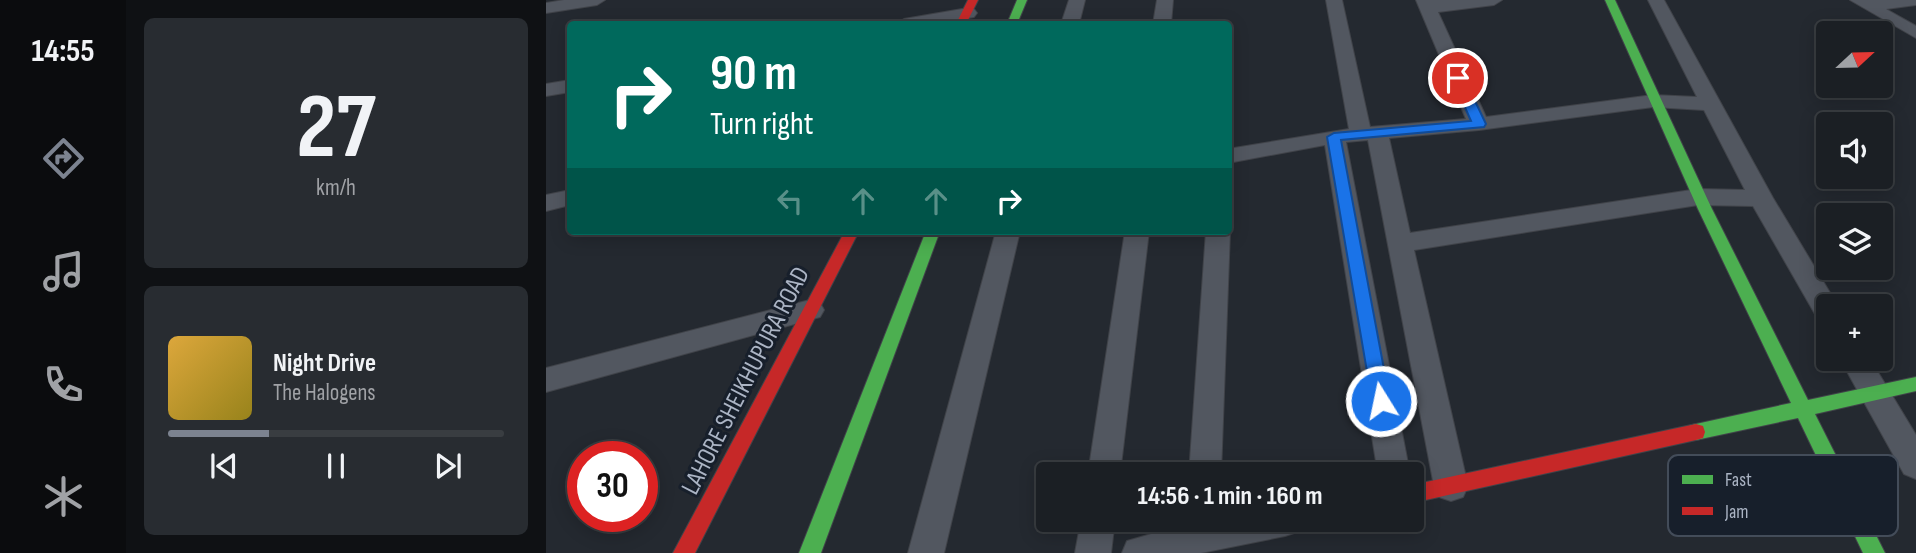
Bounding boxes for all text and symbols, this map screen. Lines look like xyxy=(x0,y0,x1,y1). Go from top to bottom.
north arrow xyxy=(1816,21,1894,98)
map controls xyxy=(1816,21,1893,371)
text: 14:55 xyxy=(32,32,94,71)
text: 90 m xyxy=(710,45,797,104)
pin xyxy=(1428,48,1488,108)
icon: right xyxy=(595,49,686,140)
icon: arrive xyxy=(1439,59,1477,97)
text: 27 xyxy=(296,74,376,183)
text: Turn right xyxy=(710,105,814,144)
button: sound xyxy=(1816,112,1893,189)
icon: directions xyxy=(39,134,88,183)
text: km/h xyxy=(316,174,356,202)
icon: left xyxy=(771,182,809,220)
icon: ahead xyxy=(844,182,882,220)
icon: ahead xyxy=(917,182,955,220)
icon: right xyxy=(990,182,1028,220)
button: layers xyxy=(1816,203,1893,280)
icon: music xyxy=(39,247,88,296)
street label: LAHORE SHEIKHUPURA ROAD xyxy=(675,262,817,500)
button: + xyxy=(1816,294,1893,371)
text: Night Drive xyxy=(273,348,376,379)
icon: phone xyxy=(39,360,88,409)
position arrow xyxy=(1344,364,1418,438)
text: The Halogens xyxy=(273,379,376,407)
speed limit sign: 30 xyxy=(567,441,658,532)
icon: previous xyxy=(205,447,243,485)
icon: pause xyxy=(317,447,355,485)
icon: next xyxy=(429,447,467,485)
legend xyxy=(1668,455,1898,536)
text: Fast xyxy=(1725,469,1752,492)
icon: climate xyxy=(39,472,88,521)
text: 14:56 · 1 min · 160 m xyxy=(1137,481,1323,512)
text: Jam xyxy=(1724,501,1748,524)

